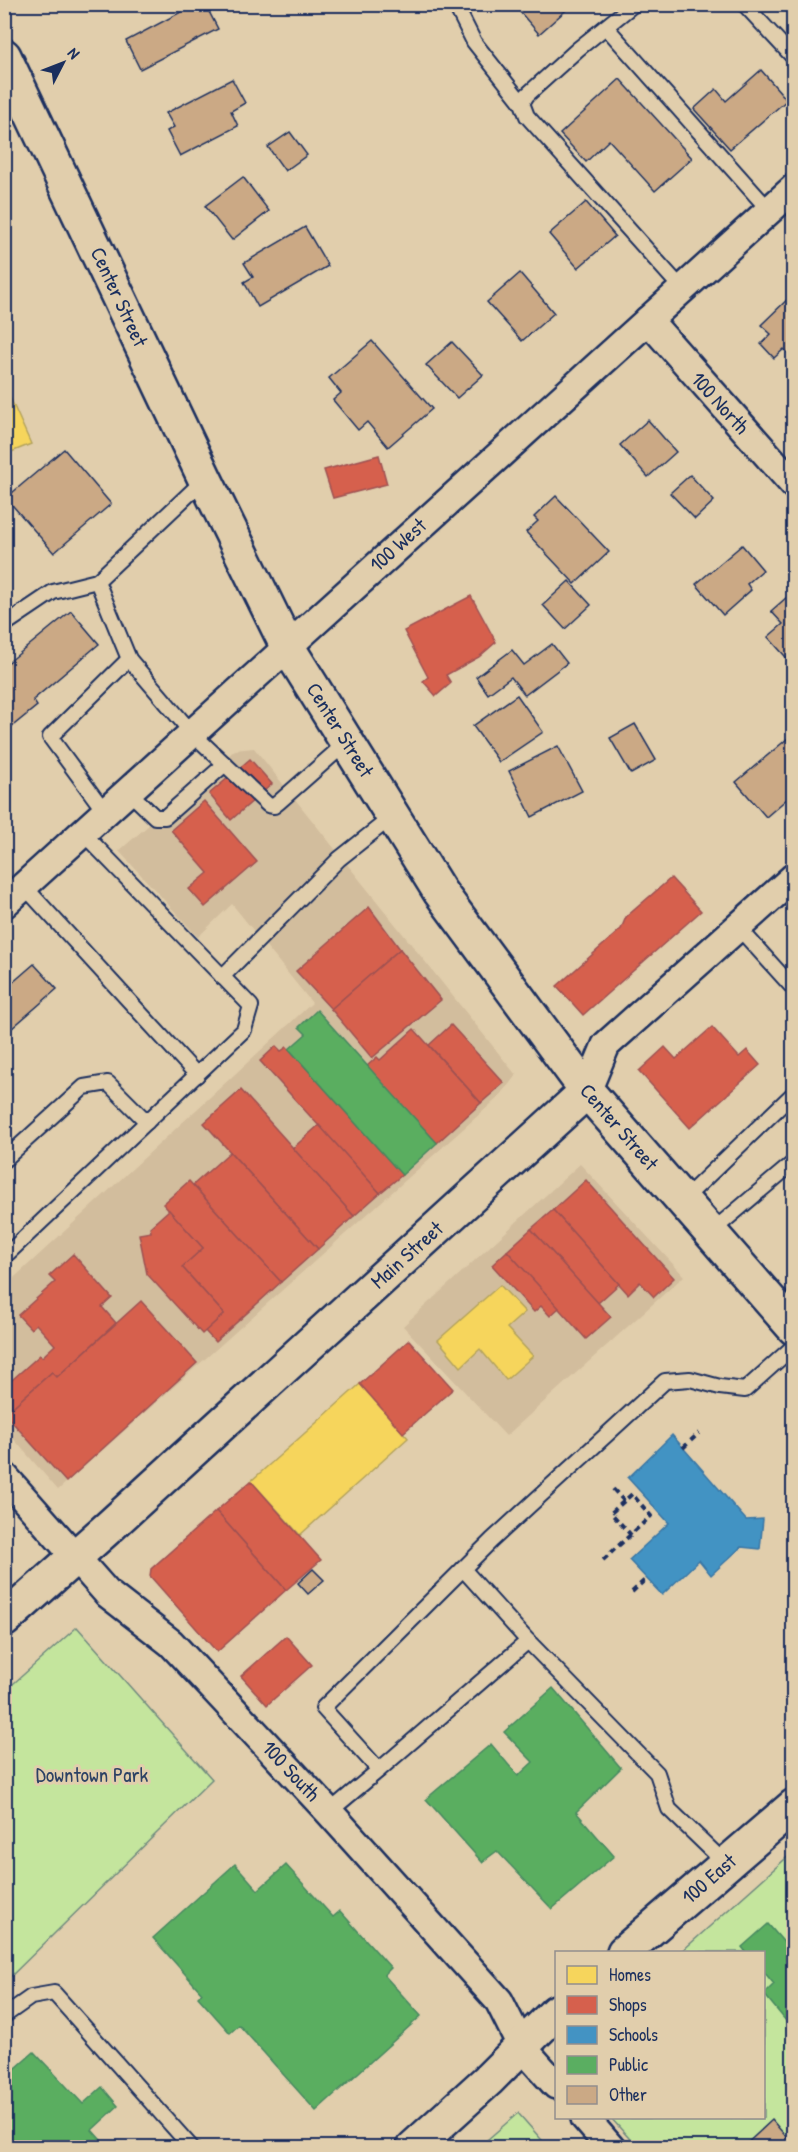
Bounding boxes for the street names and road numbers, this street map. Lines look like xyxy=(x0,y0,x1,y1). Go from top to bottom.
street label: Center Street xyxy=(84,242,155,352)
street label: 100 North xyxy=(684,365,756,440)
street label: 100 West xyxy=(363,511,433,578)
street label: Center Street xyxy=(300,677,381,783)
street label: Center Street xyxy=(573,1077,666,1177)
street label: Main Street xyxy=(364,1214,450,1295)
street label: 100 South xyxy=(256,1734,327,1808)
street label: 100 East xyxy=(675,1846,743,1911)

